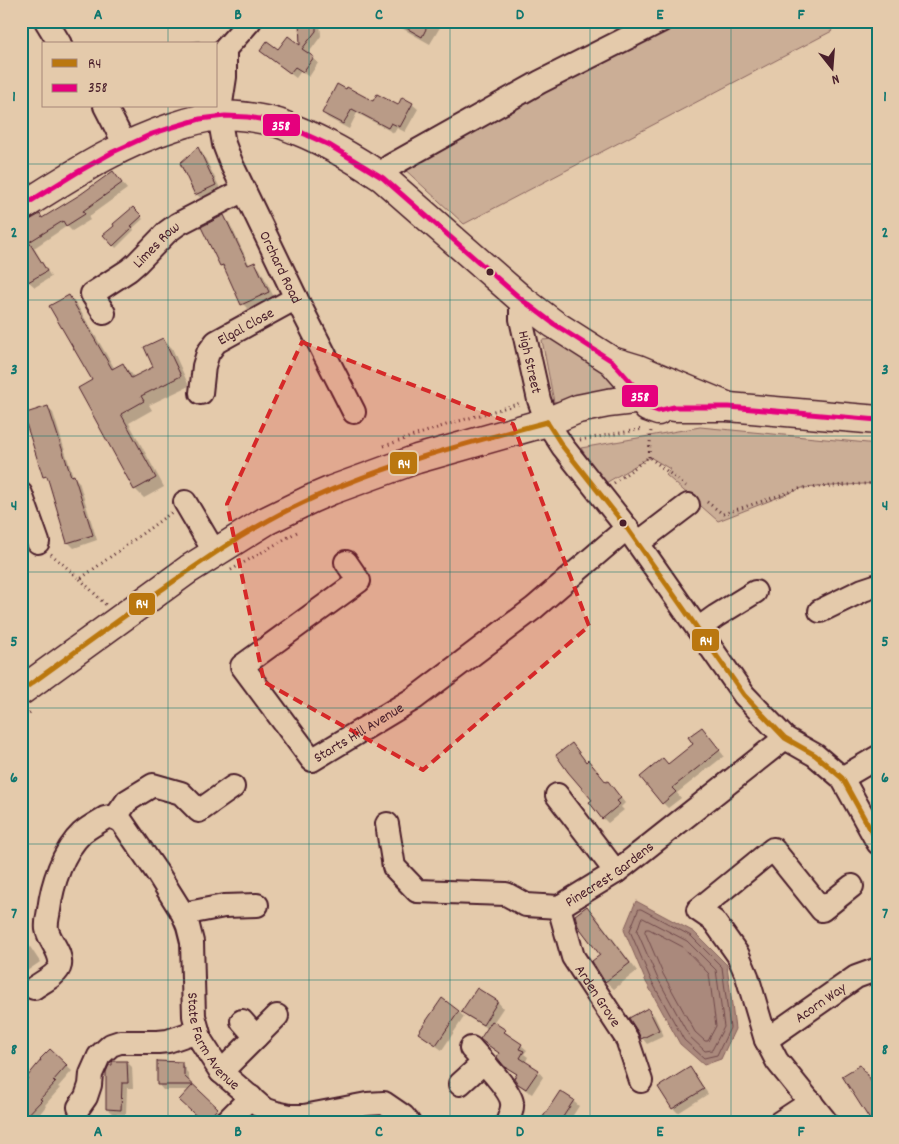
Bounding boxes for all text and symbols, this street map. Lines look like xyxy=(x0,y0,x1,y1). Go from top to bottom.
text: A xyxy=(94,4,103,27)
text: B xyxy=(234,4,242,27)
text: C xyxy=(375,4,383,27)
text: D xyxy=(516,4,525,27)
text: E xyxy=(656,4,664,27)
text: F xyxy=(797,4,805,27)
legend xyxy=(42,42,218,108)
north arrow xyxy=(806,42,856,92)
text: R4 xyxy=(88,54,102,76)
text: N xyxy=(829,68,841,89)
text: 358 xyxy=(88,78,108,100)
text: 1 xyxy=(12,86,16,109)
text: 1 xyxy=(883,86,887,109)
line badge: 358 xyxy=(262,113,301,137)
text: 358 xyxy=(272,117,291,137)
street label: Limes Row xyxy=(129,217,186,274)
text: 2 xyxy=(11,222,18,245)
text: 2 xyxy=(882,222,889,245)
street label: Orchard Road xyxy=(252,228,306,308)
unlabelled marker xyxy=(485,267,495,277)
street label: Elgal Close xyxy=(214,303,279,352)
street label: High Street xyxy=(511,329,546,396)
text: 3 xyxy=(10,359,18,382)
text: 3 xyxy=(881,359,889,382)
line badge: 358 xyxy=(621,384,659,408)
text: 358 xyxy=(631,388,650,408)
line badge: R4 xyxy=(389,451,418,475)
text: R4 xyxy=(398,455,410,475)
text: 4 xyxy=(11,495,17,518)
text: 4 xyxy=(882,495,888,518)
unlabelled marker xyxy=(618,518,628,528)
line badge: R4 xyxy=(128,592,156,616)
text: R4 xyxy=(136,595,148,615)
line badge: R4 xyxy=(691,628,720,652)
text: 5 xyxy=(10,631,18,654)
text: 5 xyxy=(881,631,889,654)
text: R4 xyxy=(700,632,712,652)
street label: Starts Hill Avenue xyxy=(310,698,409,770)
text: 6 xyxy=(10,767,18,790)
text: 6 xyxy=(881,767,889,790)
street label: Pinecrest Gardens xyxy=(561,837,660,914)
text: 7 xyxy=(11,903,17,926)
text: 7 xyxy=(882,903,888,926)
street label: Arden Grove xyxy=(568,961,625,1032)
street label: Acorn Way xyxy=(791,977,852,1030)
street label: State Farm Avenue xyxy=(180,992,244,1097)
text: 8 xyxy=(11,1039,18,1062)
text: 8 xyxy=(882,1039,889,1062)
text: A xyxy=(94,1121,103,1144)
text: B xyxy=(234,1121,242,1144)
text: C xyxy=(375,1121,383,1144)
text: D xyxy=(516,1121,525,1144)
text: E xyxy=(656,1121,664,1144)
text: F xyxy=(797,1121,805,1144)

